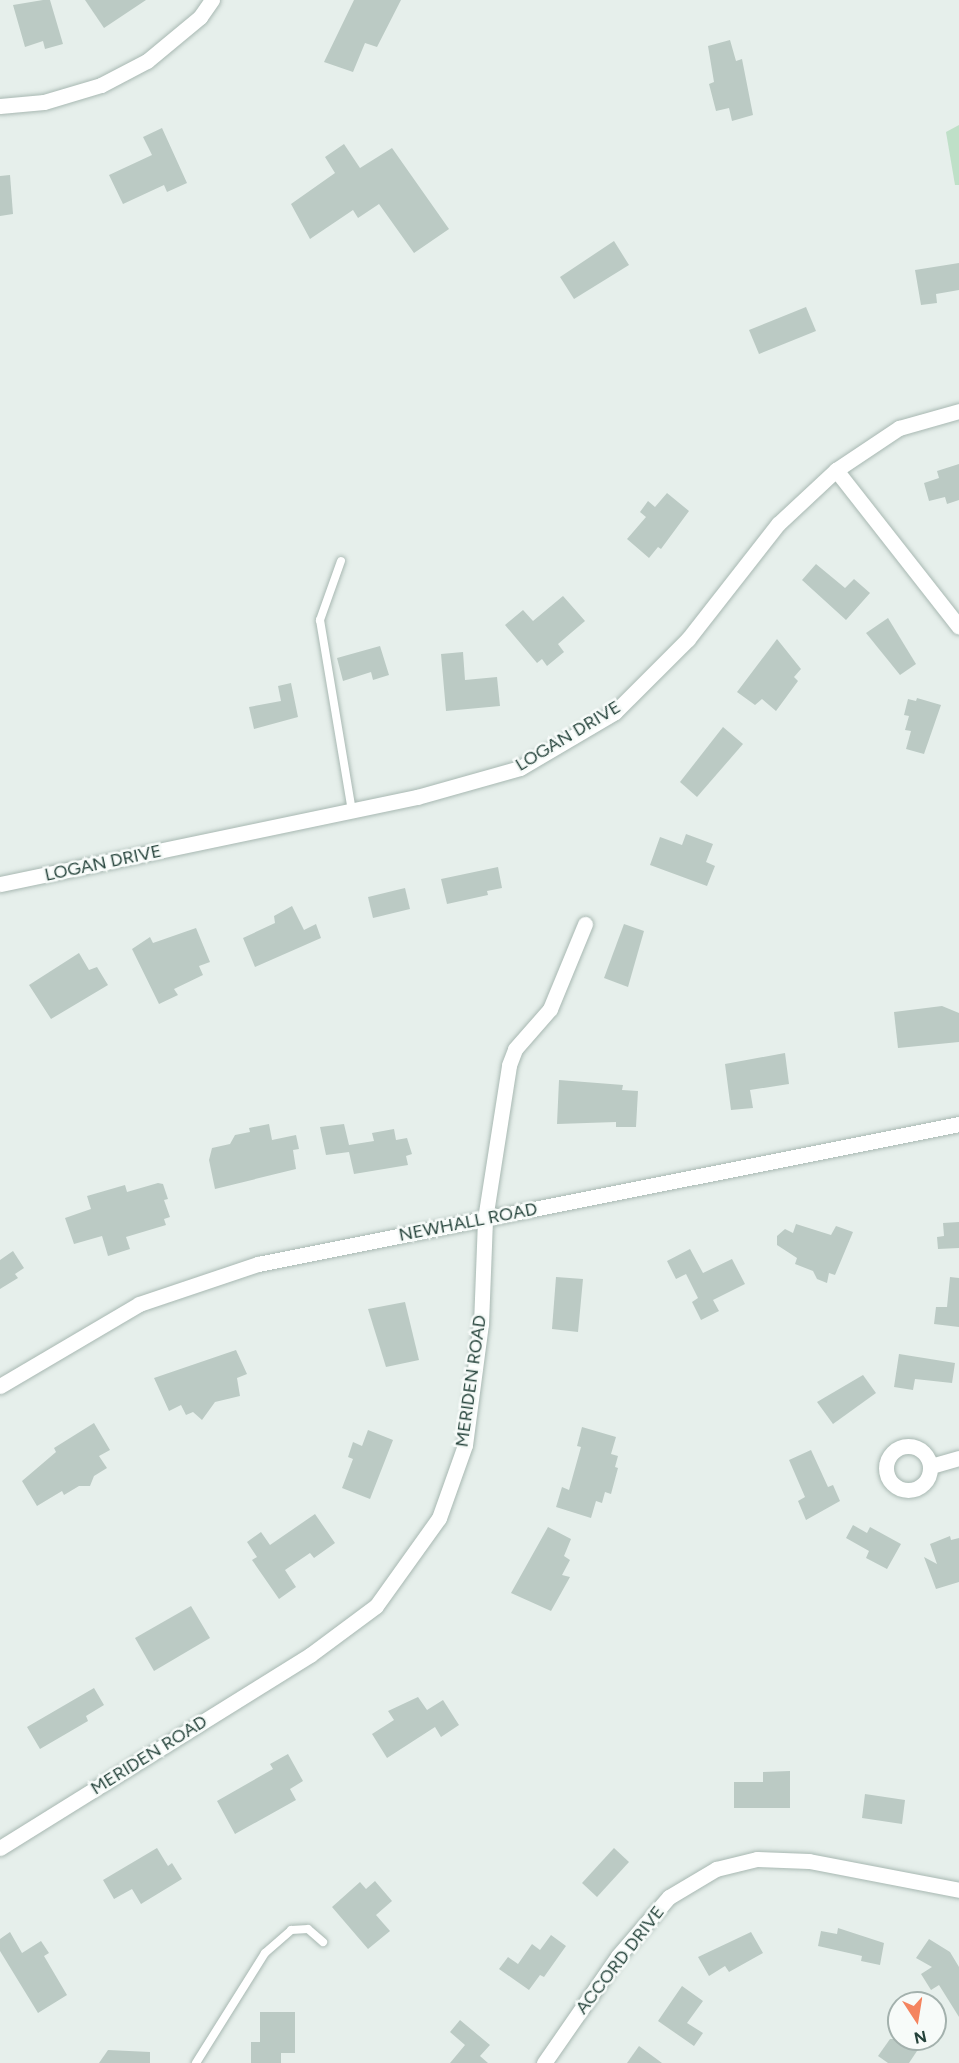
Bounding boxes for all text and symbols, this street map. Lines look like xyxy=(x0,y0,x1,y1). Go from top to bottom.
street label: LOGAN DRIVE xyxy=(512,696,624,776)
street label: LOGAN DRIVE xyxy=(43,840,163,886)
street label: NEWHALL ROAD xyxy=(397,1198,539,1246)
street label: MERIDEN ROAD xyxy=(451,1314,491,1448)
street label: MERIDEN ROAD xyxy=(87,1711,211,1799)
street label: ACCORD DRIVE xyxy=(571,1902,669,2018)
north arrow xyxy=(887,1991,947,2051)
text: N xyxy=(912,2027,928,2048)

